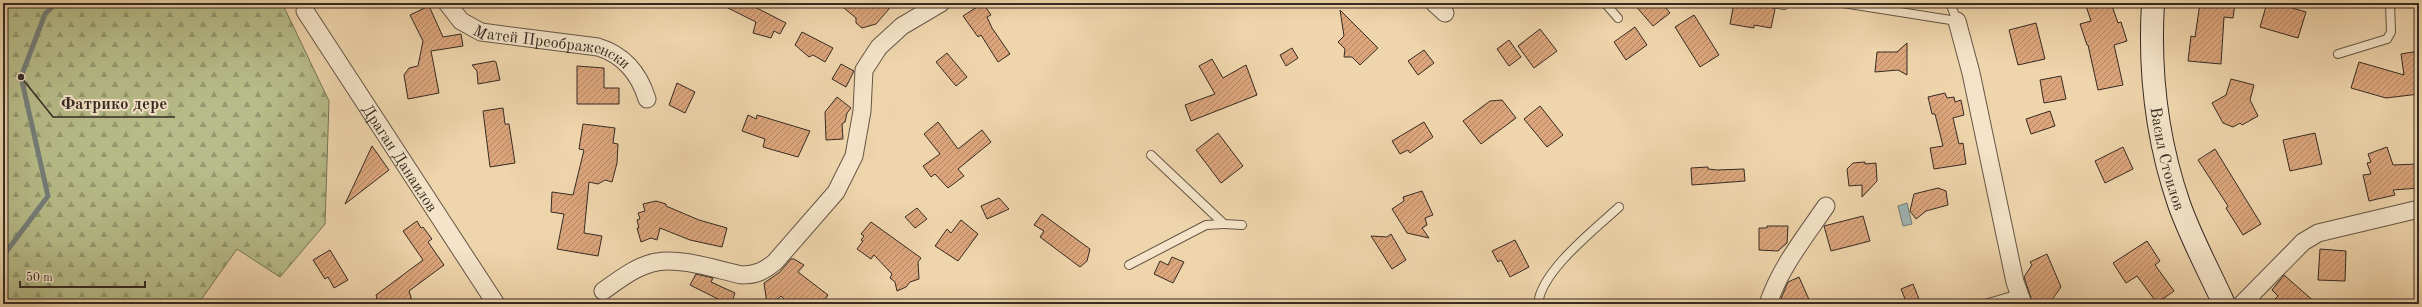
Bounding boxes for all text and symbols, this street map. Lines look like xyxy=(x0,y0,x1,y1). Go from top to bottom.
street label: Матей Преображенски xyxy=(470,23,633,73)
callout: Фатрико дере xyxy=(53,88,175,117)
text: Фатрико дере xyxy=(61,96,167,113)
street label: Драган Данаилов xyxy=(358,102,440,215)
street label: Васил Стоилов xyxy=(2147,106,2187,213)
scale bar xyxy=(20,263,145,289)
text: 50 m xyxy=(26,271,53,284)

